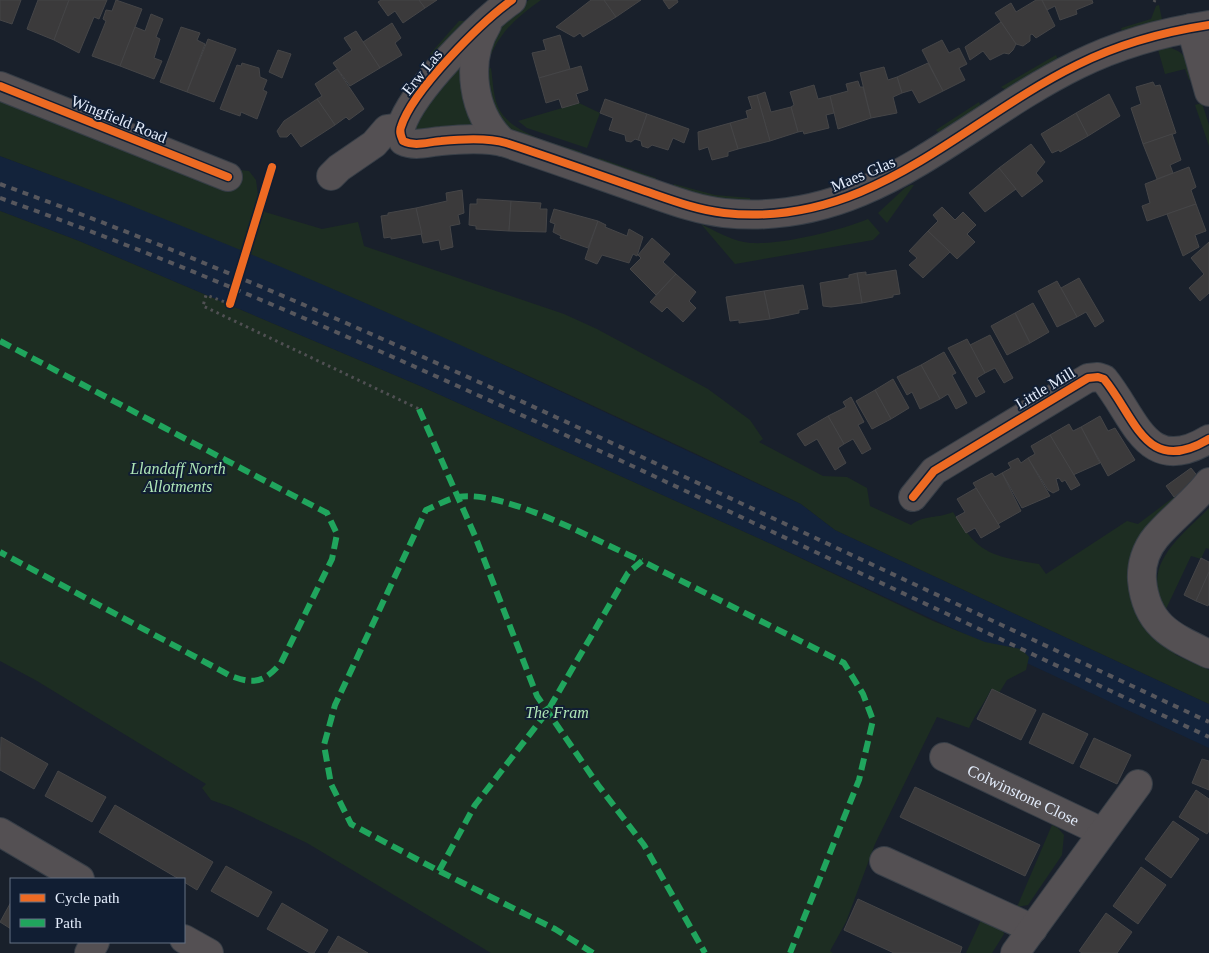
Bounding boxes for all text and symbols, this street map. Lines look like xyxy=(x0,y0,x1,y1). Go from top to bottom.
street label: Erw Las xyxy=(398,46,446,98)
street label: Wingfield Road xyxy=(68,92,169,147)
street label: Maes Glas xyxy=(828,153,898,195)
street label: Little Mill xyxy=(1012,363,1078,412)
park label: Llandaff North Allotments xyxy=(129,460,226,495)
park label: The Fram xyxy=(525,704,589,721)
street label: Colwinstone Close xyxy=(965,761,1082,828)
legend xyxy=(10,878,185,943)
text: Cycle path xyxy=(55,890,120,906)
text: Path xyxy=(55,915,82,931)

